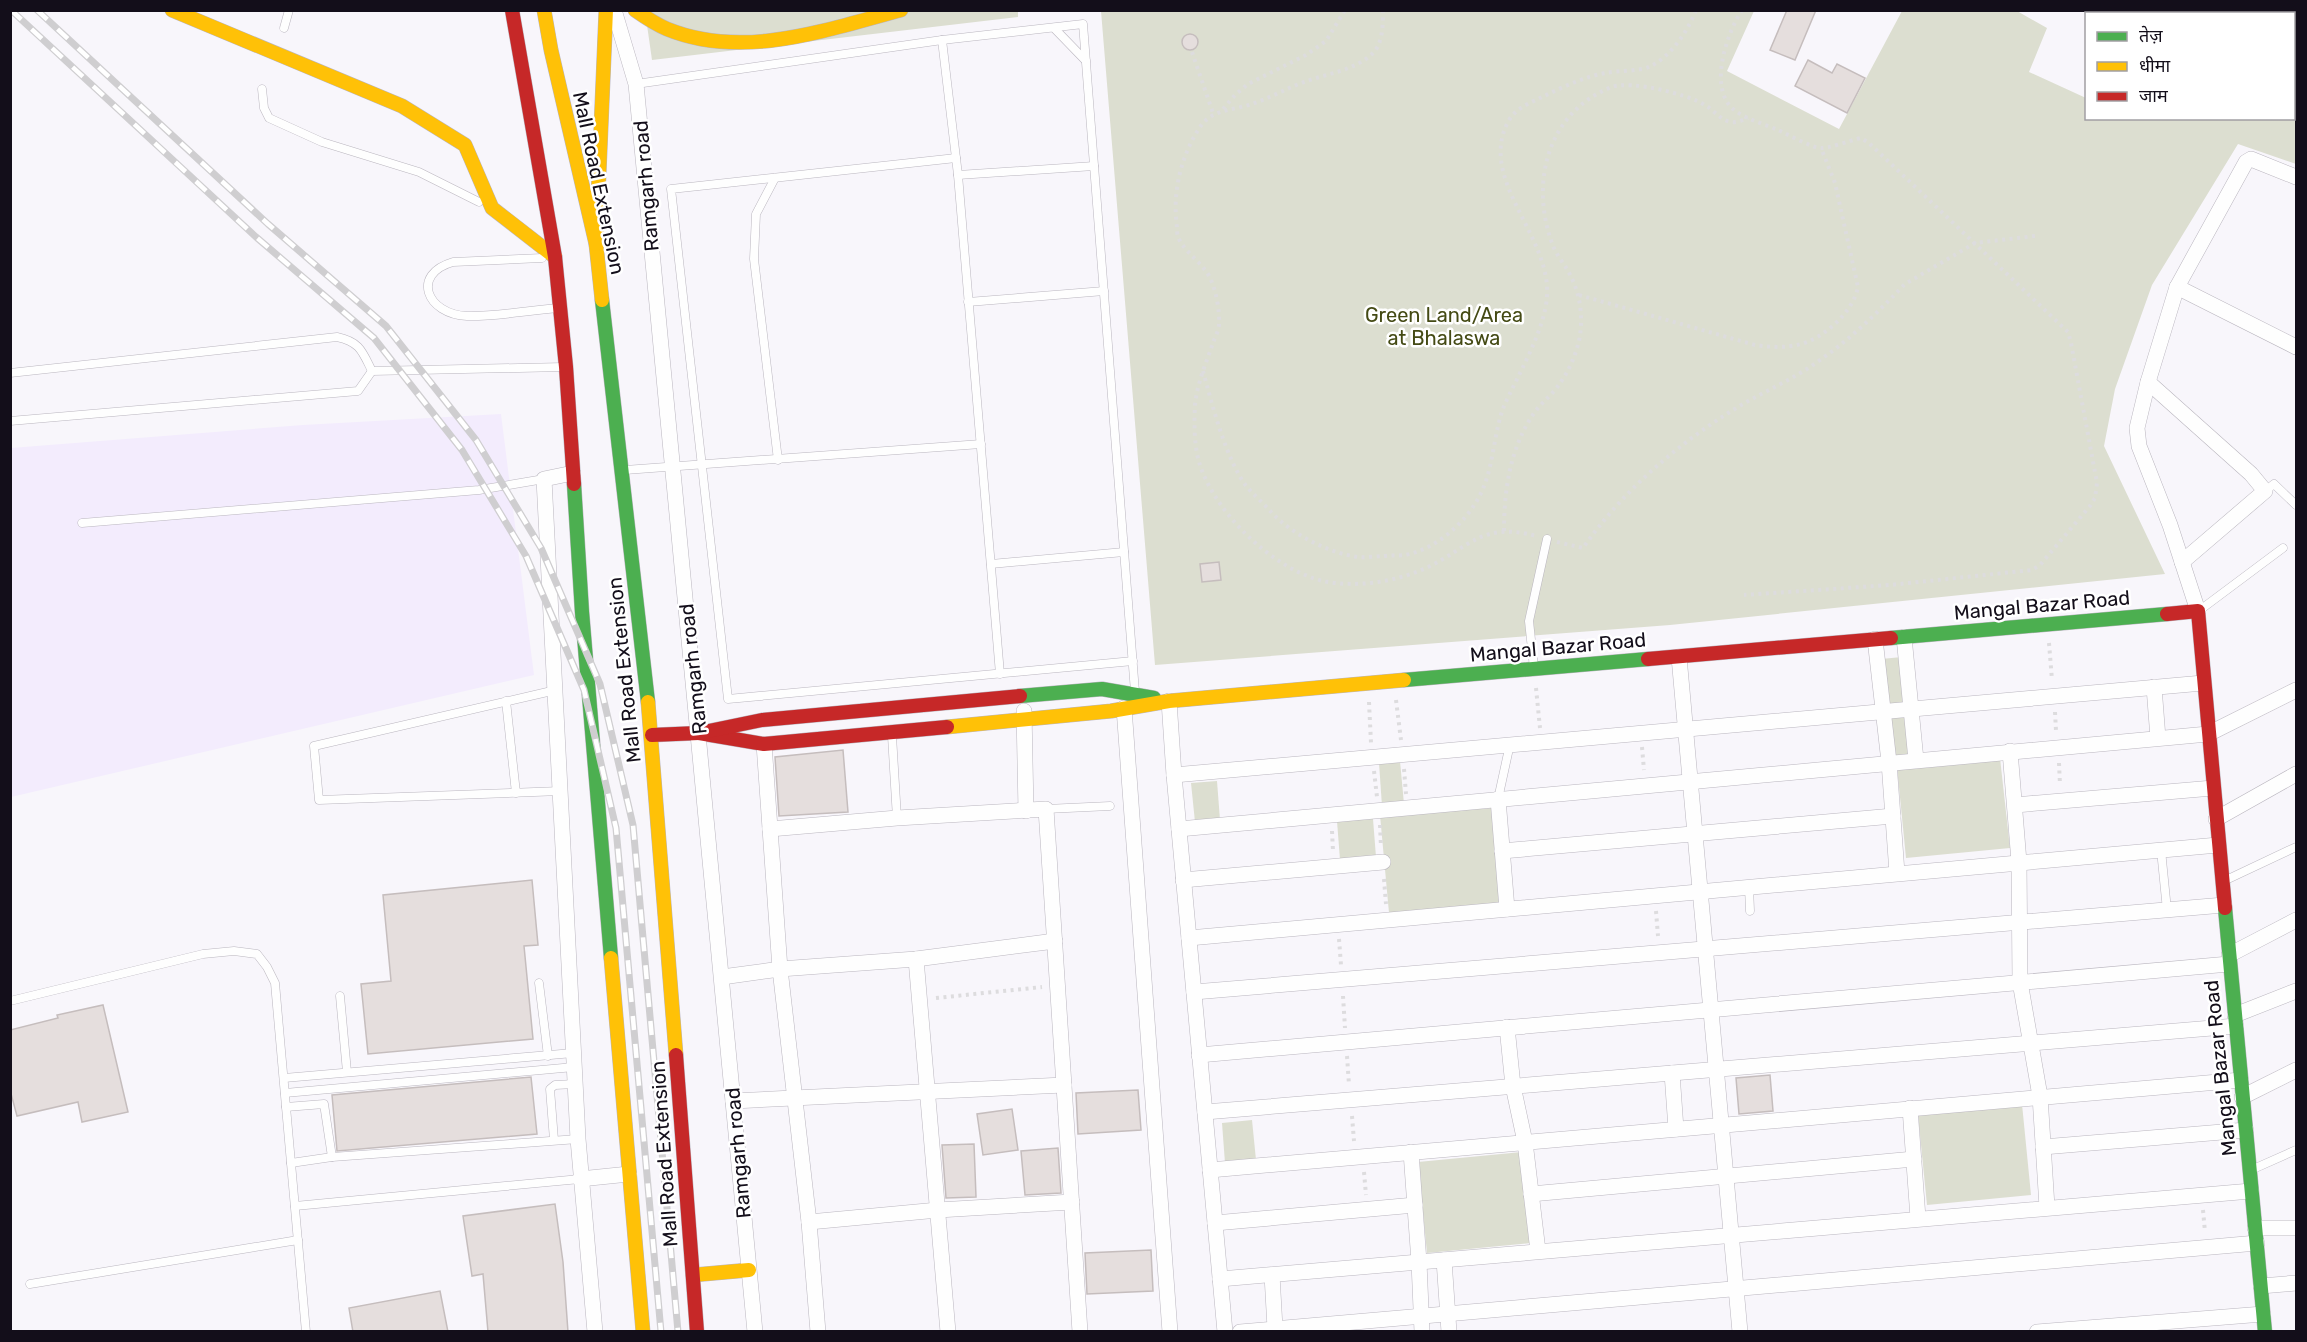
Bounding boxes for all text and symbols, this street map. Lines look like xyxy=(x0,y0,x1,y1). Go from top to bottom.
legend xyxy=(2085,12,2295,120)
text: तेज़ xyxy=(2139,25,2163,47)
text: धीमा xyxy=(2139,55,2170,77)
text: जाम xyxy=(2139,85,2169,107)
street label: Mall Road Extension xyxy=(568,89,630,277)
street label: Ramgarh road xyxy=(628,120,664,252)
park label: Green Land/Area at Bhalaswa xyxy=(1365,303,1523,350)
street label: Mall Road Extension xyxy=(602,576,646,764)
street label: Mangal Bazar Road xyxy=(1953,585,2131,625)
street label: Ramgarh road xyxy=(674,602,712,736)
street label: Mangal Bazar Road xyxy=(1469,627,1647,667)
street label: Mangal Bazar Road xyxy=(2199,979,2241,1157)
street label: Mall Road Extension xyxy=(646,1060,682,1248)
street label: Ramgarh road xyxy=(720,1087,756,1219)

